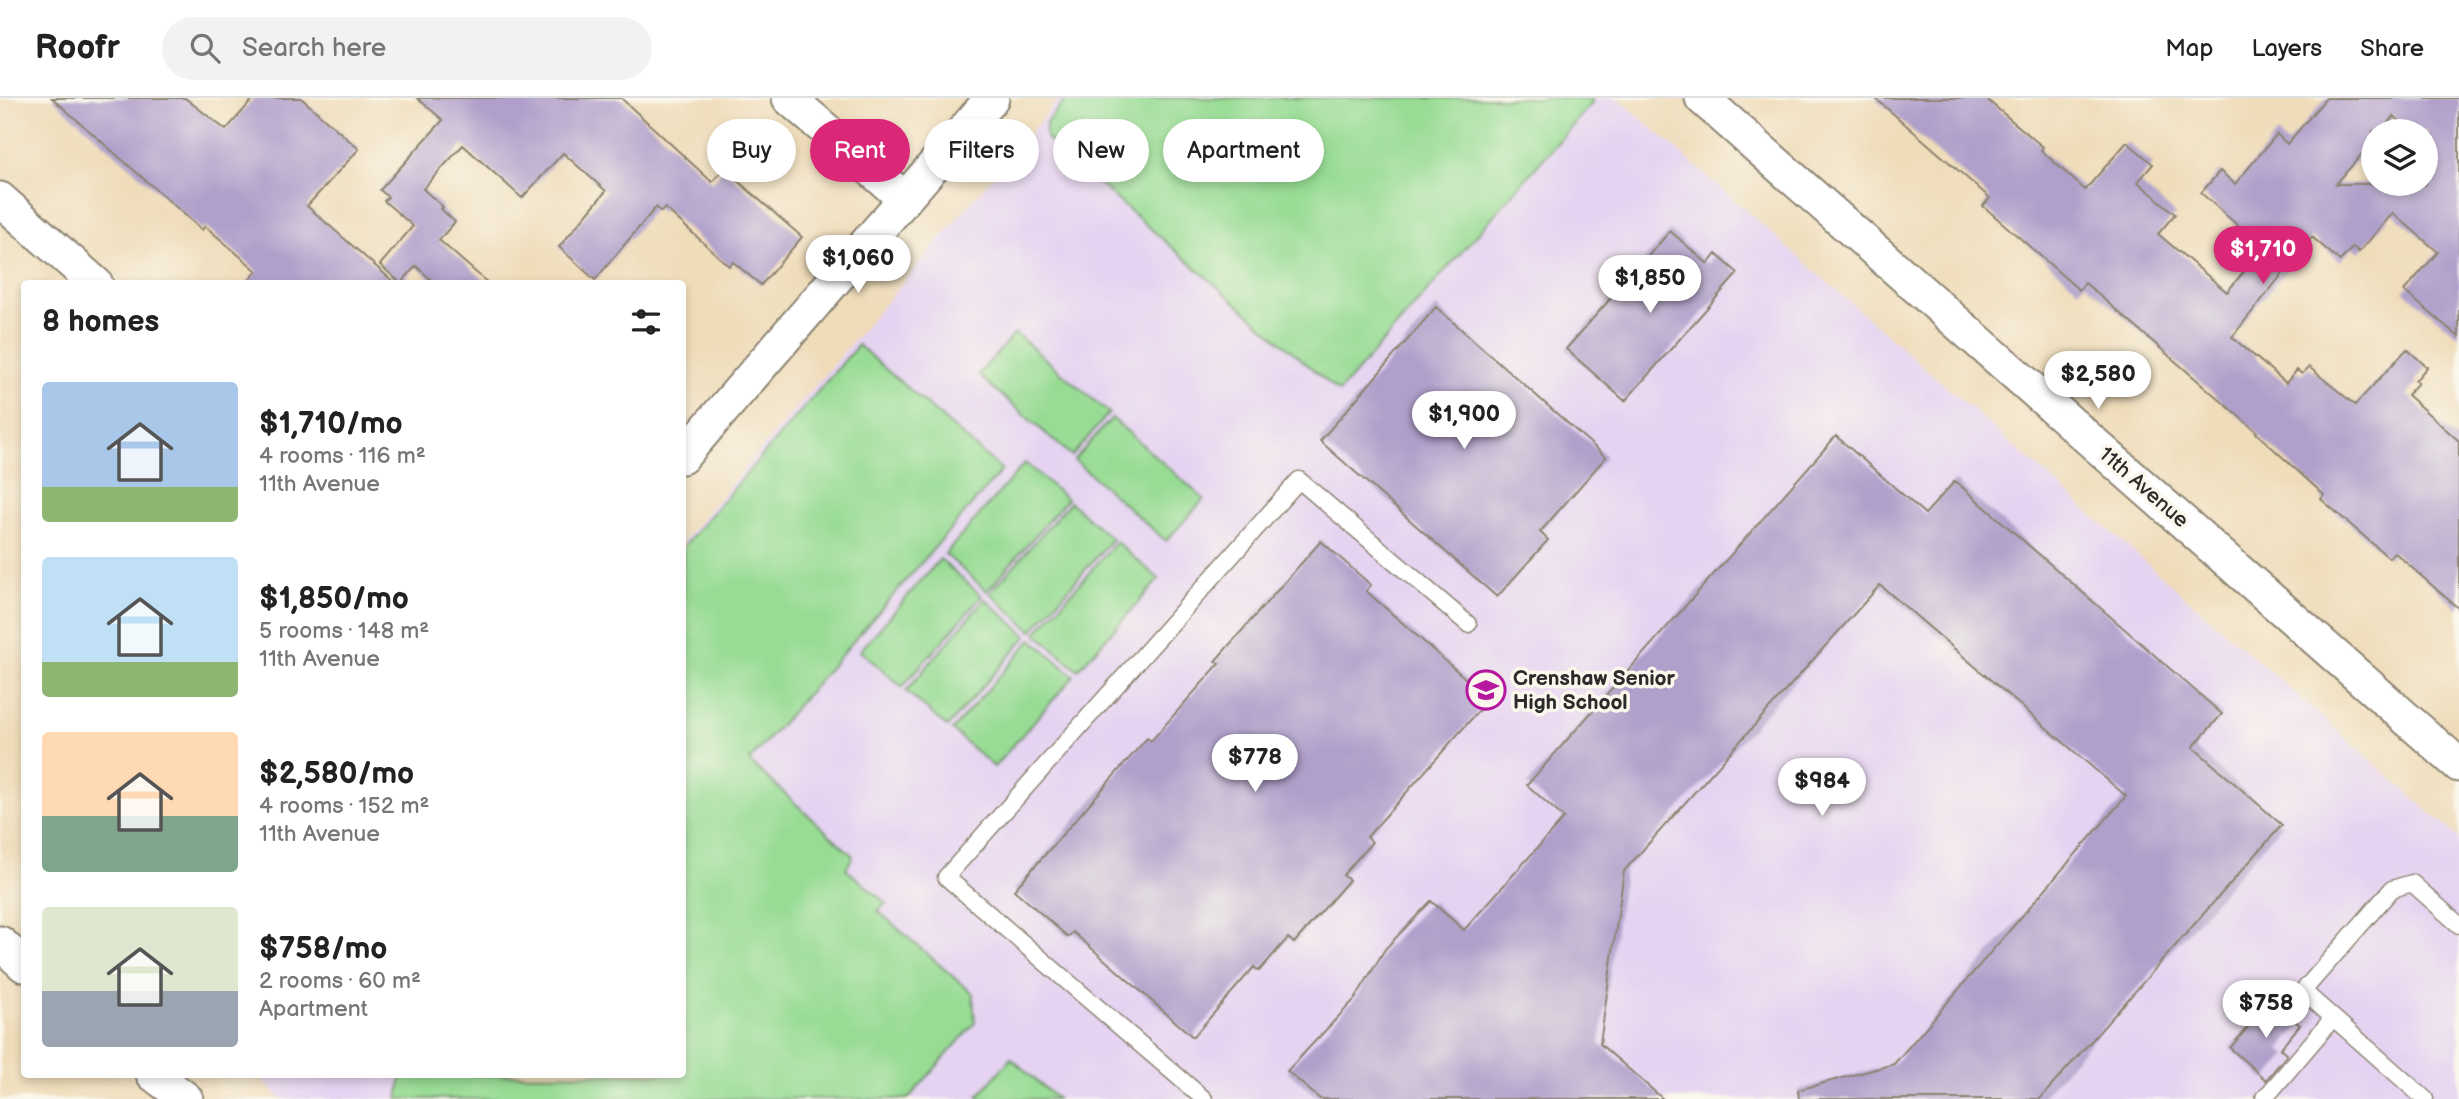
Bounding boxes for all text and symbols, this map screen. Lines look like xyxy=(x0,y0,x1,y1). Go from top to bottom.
search box xyxy=(162,17,652,80)
text: Roofr xyxy=(35,28,120,68)
icon: search xyxy=(186,29,224,67)
text: Search here xyxy=(242,33,386,64)
text: Map xyxy=(2165,34,2213,63)
text: Layers xyxy=(2251,34,2322,63)
text: Share xyxy=(2360,34,2424,63)
chip: Buy xyxy=(707,119,796,182)
chip: Rent xyxy=(810,119,910,182)
chip: Filters xyxy=(924,119,1039,182)
chip: New xyxy=(1053,119,1149,182)
chip: Apartment xyxy=(1163,119,1324,182)
map controls xyxy=(2361,119,2438,196)
button: layers xyxy=(2361,119,2438,196)
pin: $1,710 xyxy=(2206,226,2320,286)
text: $1,710 xyxy=(2230,235,2296,263)
pin: $1,060 xyxy=(801,236,915,295)
text: $1,060 xyxy=(822,244,894,272)
pin: $1,850 xyxy=(1593,256,1707,315)
text: $1,850 xyxy=(1614,264,1686,292)
icon: filters xyxy=(627,303,665,341)
text: 8 homes xyxy=(42,304,159,340)
pin: $2,580 xyxy=(2041,352,2155,411)
text: $2,580 xyxy=(2060,360,2136,388)
pin: $1,900 xyxy=(1407,392,1521,451)
text: $1,900 xyxy=(1428,400,1500,428)
text: $1,710/mo xyxy=(259,406,403,442)
icon: home xyxy=(98,410,182,494)
text: 4 rooms · 116 m² xyxy=(259,442,426,470)
street label: 11th Avenue xyxy=(2094,442,2194,533)
text: 11th Avenue xyxy=(259,470,380,498)
text: $1,850/mo xyxy=(259,581,409,617)
icon: home xyxy=(98,585,182,669)
text: 5 rooms · 148 m² xyxy=(259,617,429,645)
text: 11th Avenue xyxy=(259,645,380,673)
place label: Crenshaw Senior High School xyxy=(1513,666,1676,715)
school or university icon: Crenshaw Senior High School xyxy=(1465,669,1507,711)
pin: $778 xyxy=(1214,734,1296,794)
text: $778 xyxy=(1228,743,1282,771)
text: $2,580/mo xyxy=(259,756,414,792)
pin: $984 xyxy=(1781,758,1863,818)
icon: home xyxy=(98,760,182,844)
text: $984 xyxy=(1794,767,1850,795)
text: 4 rooms · 152 m² xyxy=(259,792,429,820)
text: 11th Avenue xyxy=(259,820,380,848)
text: $758/mo xyxy=(259,931,387,967)
icon: home xyxy=(98,935,182,1019)
text: 2 rooms · 60 m² xyxy=(259,967,421,995)
pin: $758 xyxy=(2225,981,2307,1040)
text: $758 xyxy=(2239,989,2293,1017)
text: Apartment xyxy=(259,995,368,1023)

